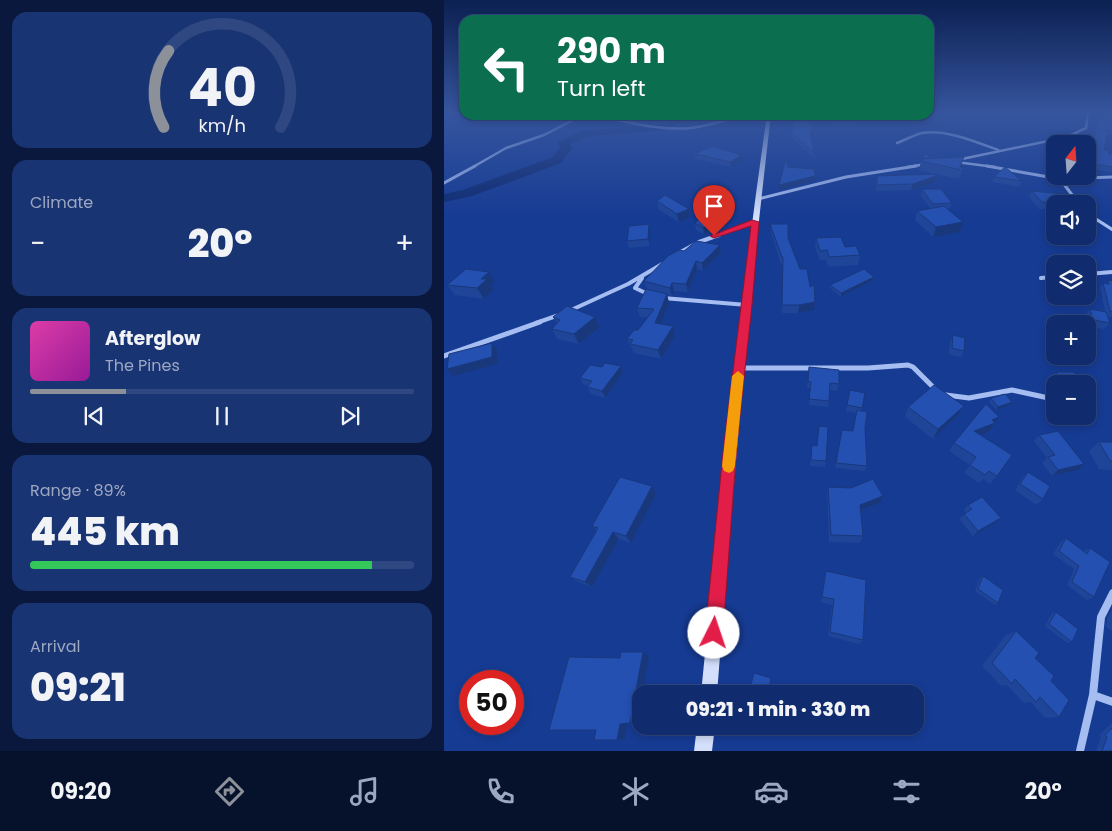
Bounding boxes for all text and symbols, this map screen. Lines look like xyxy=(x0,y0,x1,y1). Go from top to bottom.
text: 290 m xyxy=(557,26,666,75)
icon: left xyxy=(474,35,539,100)
text: 40 xyxy=(187,51,257,124)
text: Turn left xyxy=(557,73,645,104)
text: km/h xyxy=(198,113,246,138)
north arrow xyxy=(1046,135,1096,185)
map controls xyxy=(1046,135,1096,425)
pin xyxy=(693,185,735,236)
text: Climate xyxy=(30,191,93,214)
icon: arrive xyxy=(700,192,728,220)
button: sound xyxy=(1046,195,1096,245)
text: 20° xyxy=(188,217,253,270)
text: − xyxy=(30,224,45,263)
text: + xyxy=(395,224,414,263)
button: layers xyxy=(1046,255,1096,305)
button: + xyxy=(1046,315,1096,365)
text: Afterglow xyxy=(105,325,200,352)
text: The Pines xyxy=(105,354,180,377)
button: − xyxy=(1046,375,1096,425)
icon: previous xyxy=(80,402,108,430)
icon: pause xyxy=(208,402,236,430)
icon: next xyxy=(336,402,364,430)
text: Range · 89% xyxy=(30,479,126,502)
text: 445 km xyxy=(30,505,180,558)
position arrow xyxy=(687,606,739,658)
text: Arrival xyxy=(30,635,80,658)
text: 09:21 xyxy=(30,661,126,714)
speed limit sign: 50 xyxy=(459,670,524,735)
text: 09:21 · 1 min · 330 m xyxy=(686,696,870,723)
icon: directions xyxy=(212,774,247,809)
icon: music xyxy=(347,774,382,809)
icon: phone xyxy=(483,774,518,809)
icon: climate xyxy=(618,774,653,809)
icon: car xyxy=(754,774,789,809)
icon: filters xyxy=(889,774,924,809)
text: 09:20 xyxy=(50,776,111,807)
text: 20° xyxy=(1025,776,1062,807)

